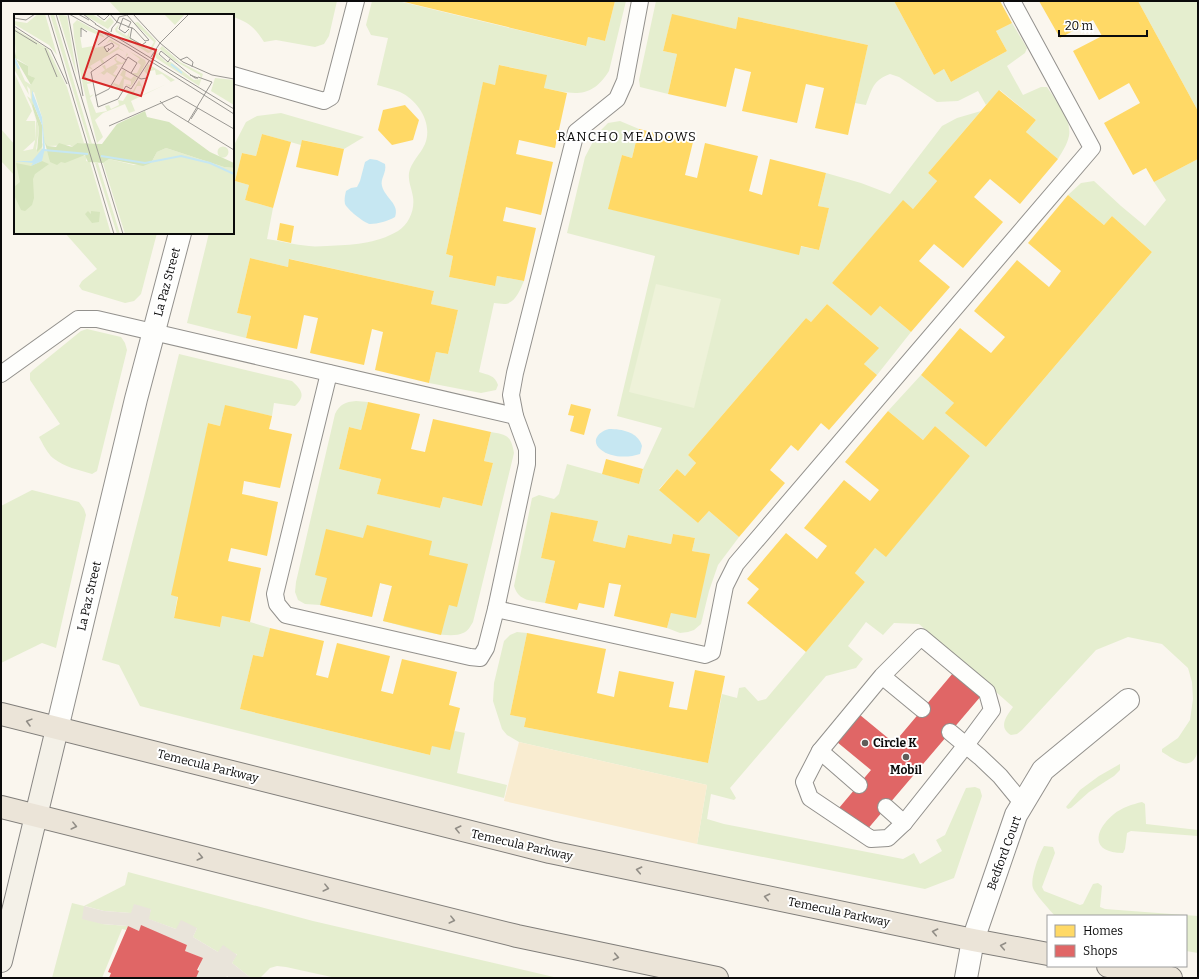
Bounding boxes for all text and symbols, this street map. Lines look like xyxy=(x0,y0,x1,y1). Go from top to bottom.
scale bar xyxy=(1059,12,1147,38)
inset map xyxy=(14,14,234,234)
text: 20 m xyxy=(1065,19,1094,33)
district label: RANCHO MEADOWS xyxy=(557,129,697,144)
street label: La Paz Street xyxy=(151,245,183,318)
street label: La Paz Street xyxy=(74,559,104,632)
one-way arrow xyxy=(26,718,32,726)
place label: Circle K xyxy=(873,736,917,750)
marker: Circle K xyxy=(860,738,870,748)
street label: Temecula Parkway xyxy=(156,747,261,785)
marker: Mobil xyxy=(901,752,911,762)
place label: Mobil xyxy=(890,763,922,777)
street label: Bedford Court xyxy=(984,813,1024,892)
one-way arrow xyxy=(70,821,77,830)
one-way arrow xyxy=(455,825,462,834)
street label: Temecula Parkway xyxy=(470,827,575,864)
one-way arrow xyxy=(196,852,203,861)
one-way arrow xyxy=(636,867,642,875)
one-way arrow xyxy=(323,883,330,892)
one-way arrow xyxy=(763,893,770,901)
street label: Temecula Parkway xyxy=(787,894,892,930)
one-way arrow xyxy=(449,915,456,924)
legend xyxy=(1047,915,1187,967)
text: Homes xyxy=(1083,924,1123,938)
one-way arrow xyxy=(932,929,938,937)
one-way arrow xyxy=(1000,942,1006,951)
text: Shops xyxy=(1083,944,1118,958)
one-way arrow xyxy=(613,953,619,961)

